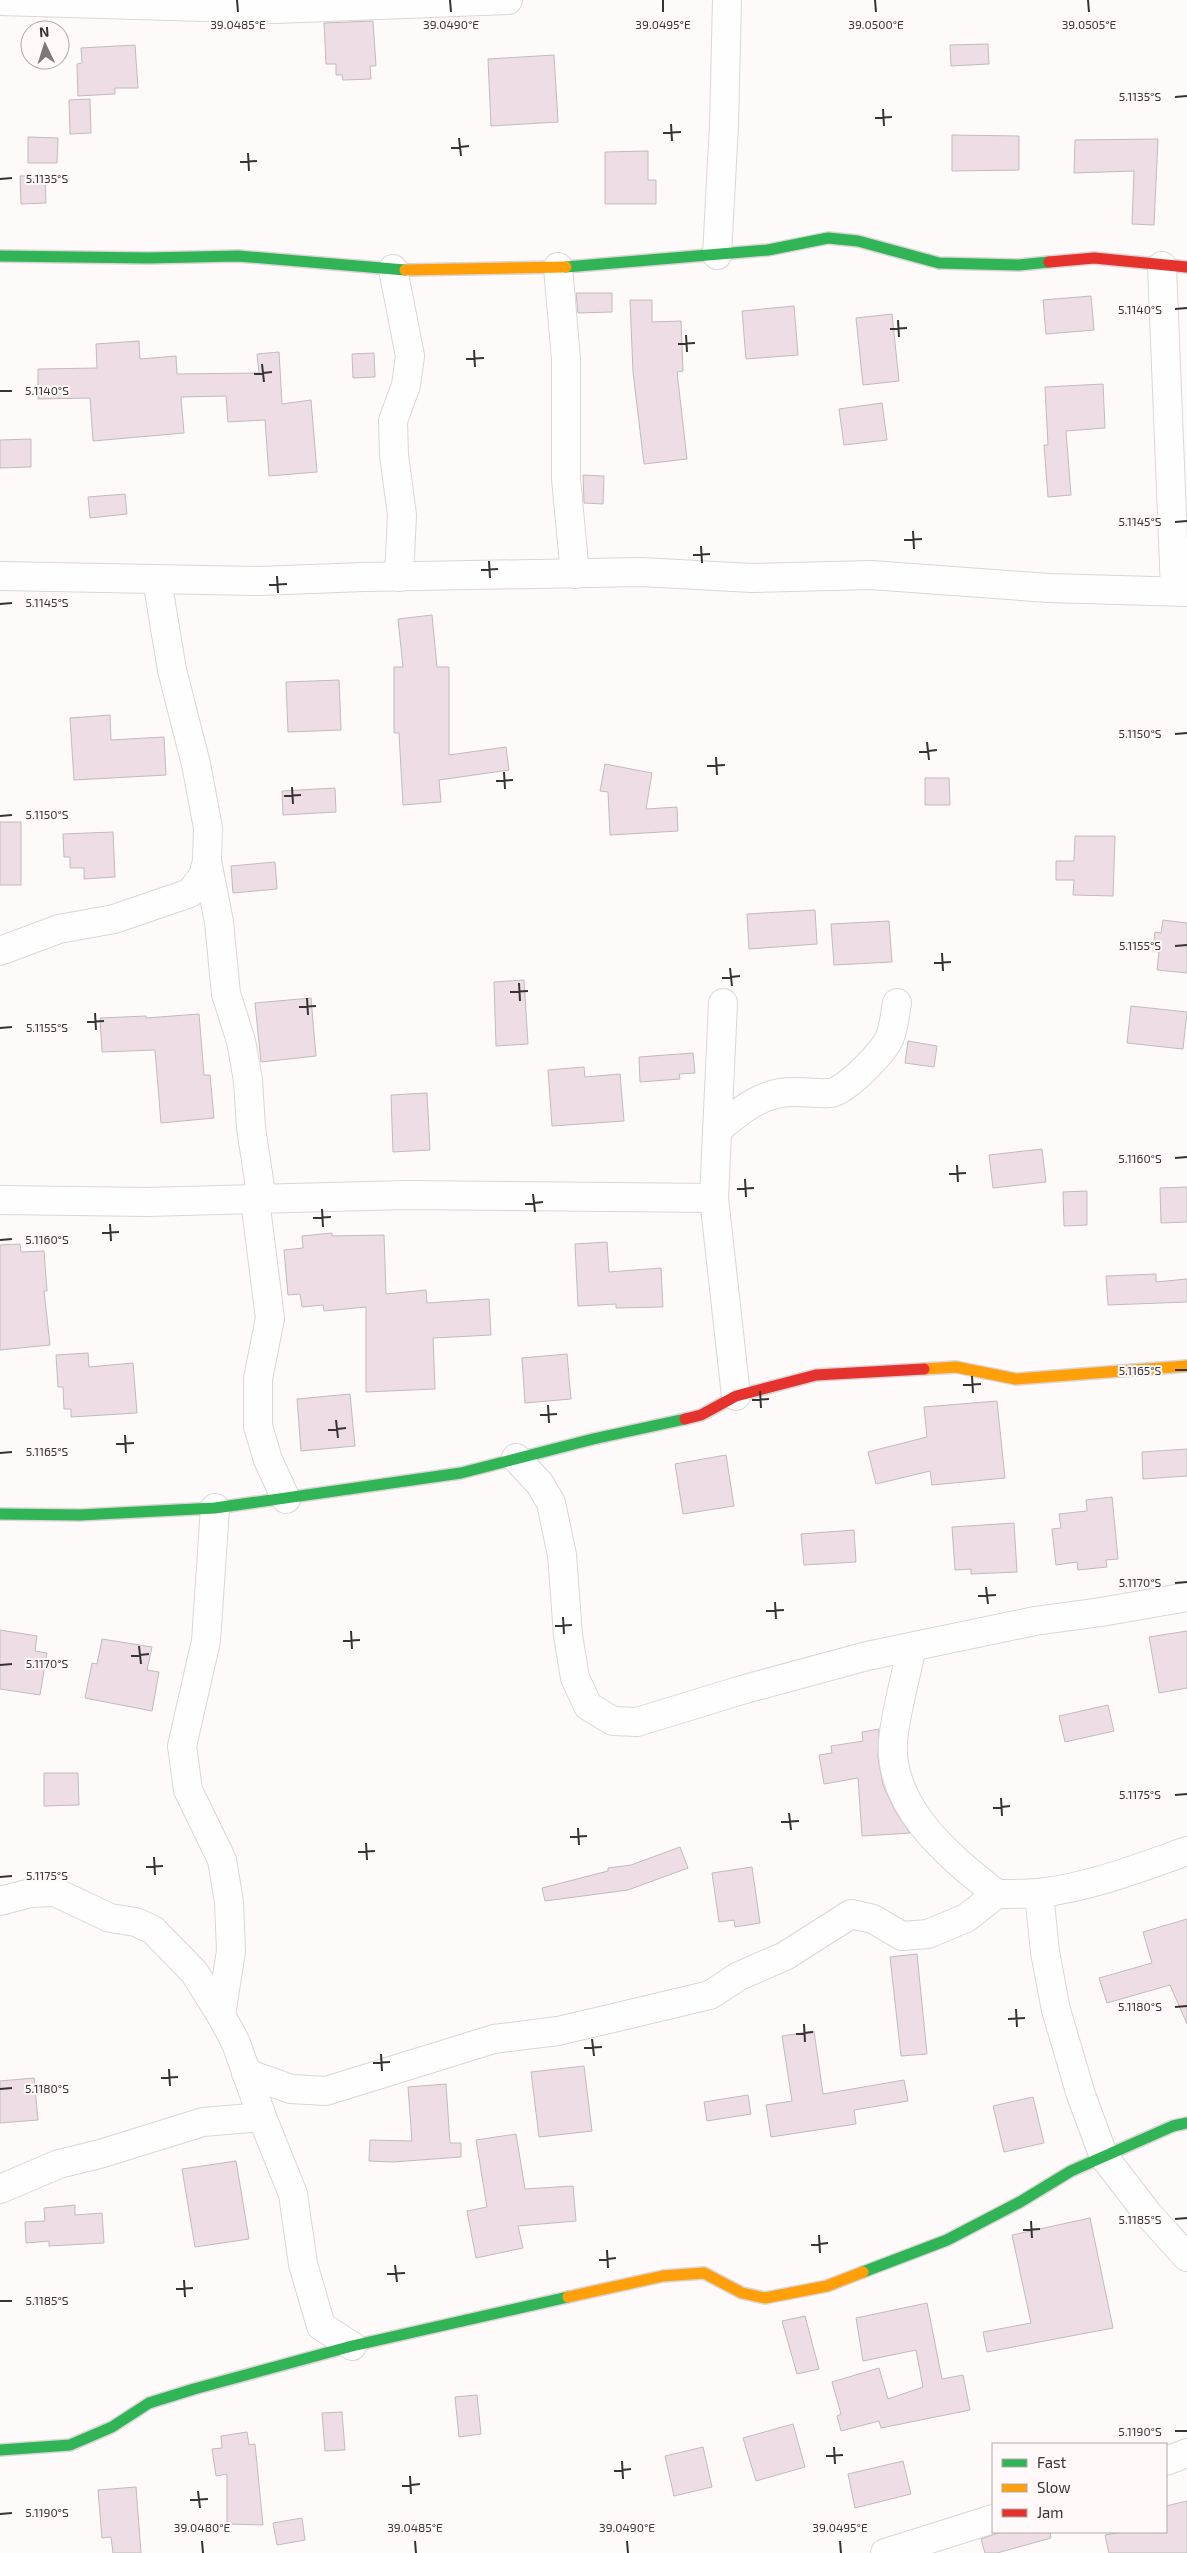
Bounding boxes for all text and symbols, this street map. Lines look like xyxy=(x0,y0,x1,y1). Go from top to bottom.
text: 39.0485°E xyxy=(210,17,266,31)
text: 39.0490°E xyxy=(423,17,479,31)
text: 39.0495°E xyxy=(635,17,691,31)
text: 39.0500°E xyxy=(848,17,904,31)
text: 39.0505°E xyxy=(1062,17,1117,31)
north arrow xyxy=(20,20,70,70)
text: N xyxy=(38,23,50,40)
text: 5.1135°S xyxy=(1119,89,1161,103)
text: 5.1135°S xyxy=(26,171,68,185)
text: 5.1140°S xyxy=(1118,302,1162,316)
text: 5.1140°S xyxy=(25,383,69,397)
text: 5.1145°S xyxy=(1118,514,1162,528)
text: 5.1145°S xyxy=(25,595,69,609)
text: 5.1150°S xyxy=(1119,726,1162,740)
text: 5.1150°S xyxy=(26,807,69,821)
text: 5.1155°S xyxy=(1119,938,1161,952)
text: 5.1155°S xyxy=(26,1020,68,1034)
text: 5.1160°S xyxy=(1118,1151,1162,1165)
text: 5.1160°S xyxy=(25,1232,69,1246)
text: 5.1165°S xyxy=(1119,1363,1162,1377)
text: 5.1165°S xyxy=(26,1444,69,1458)
text: 5.1170°S xyxy=(1119,1575,1162,1589)
text: 5.1170°S xyxy=(26,1656,69,1670)
text: 5.1175°S xyxy=(1119,1787,1161,1801)
text: 5.1175°S xyxy=(26,1868,68,1882)
text: 5.1180°S xyxy=(1118,1999,1162,2013)
text: 5.1180°S xyxy=(25,2081,69,2095)
text: 5.1185°S xyxy=(1118,2212,1162,2226)
text: 5.1185°S xyxy=(25,2293,69,2307)
text: 5.1190°S xyxy=(1118,2424,1162,2438)
legend xyxy=(992,2443,1167,2533)
text: Fast xyxy=(1037,2453,1067,2471)
text: Slow xyxy=(1037,2478,1071,2496)
text: Jam xyxy=(1037,2503,1063,2521)
text: 5.1190°S xyxy=(25,2505,69,2519)
text: 39.0480°E xyxy=(174,2520,231,2534)
text: 39.0485°E xyxy=(387,2520,443,2534)
text: 39.0490°E xyxy=(599,2520,655,2534)
text: 39.0495°E xyxy=(812,2520,868,2534)

